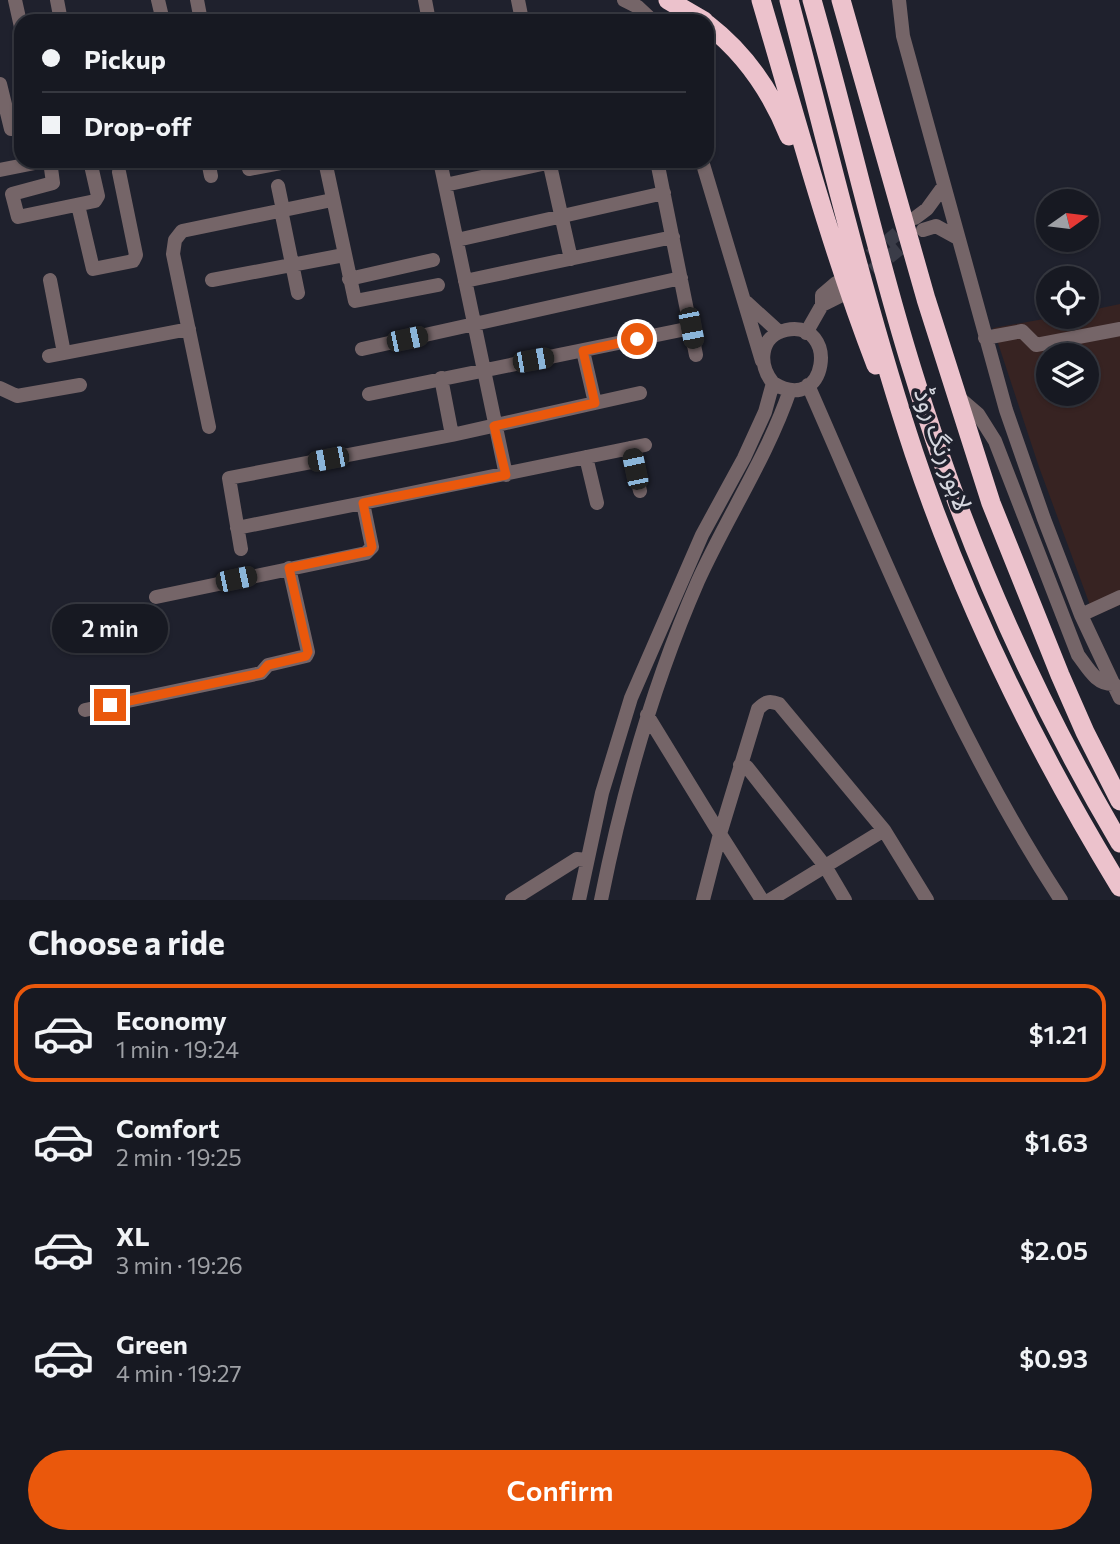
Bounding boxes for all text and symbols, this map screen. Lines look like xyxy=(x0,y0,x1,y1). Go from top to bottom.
text: Pickup xyxy=(84,43,166,74)
text: Drop-off xyxy=(84,110,191,141)
north arrow xyxy=(1036,189,1099,252)
map controls xyxy=(1036,189,1099,406)
button: locate xyxy=(1036,266,1099,329)
car xyxy=(677,305,706,351)
route start xyxy=(621,323,653,355)
car xyxy=(385,324,430,354)
button: layers xyxy=(1036,343,1099,406)
car xyxy=(511,346,556,374)
street label: لاہور رنگ روڈ xyxy=(908,383,980,515)
car xyxy=(306,445,351,473)
car xyxy=(621,446,650,492)
car xyxy=(214,564,259,594)
callout: 2 min xyxy=(52,604,168,652)
text: 2 min xyxy=(82,614,138,642)
route end xyxy=(94,689,126,721)
text: Choose a ride xyxy=(28,922,225,962)
icon: car xyxy=(32,1002,95,1065)
text: Economy xyxy=(116,1004,227,1035)
text: $1.21 xyxy=(1029,1018,1088,1049)
text: 1 min · 19:24 xyxy=(116,1035,239,1063)
icon: car xyxy=(32,1110,95,1173)
text: Comfort xyxy=(116,1112,219,1143)
text: $1.63 xyxy=(1025,1126,1088,1157)
text: 2 min · 19:25 xyxy=(116,1143,242,1171)
icon: car xyxy=(32,1218,95,1281)
text: XL xyxy=(116,1220,150,1251)
text: $2.05 xyxy=(1020,1234,1088,1265)
text: 3 min · 19:26 xyxy=(116,1251,243,1279)
icon: car xyxy=(32,1326,95,1389)
text: Green xyxy=(116,1328,188,1359)
text: $0.93 xyxy=(1019,1342,1088,1373)
text: 4 min · 19:27 xyxy=(116,1359,242,1387)
button: Confirm xyxy=(28,1450,1092,1530)

